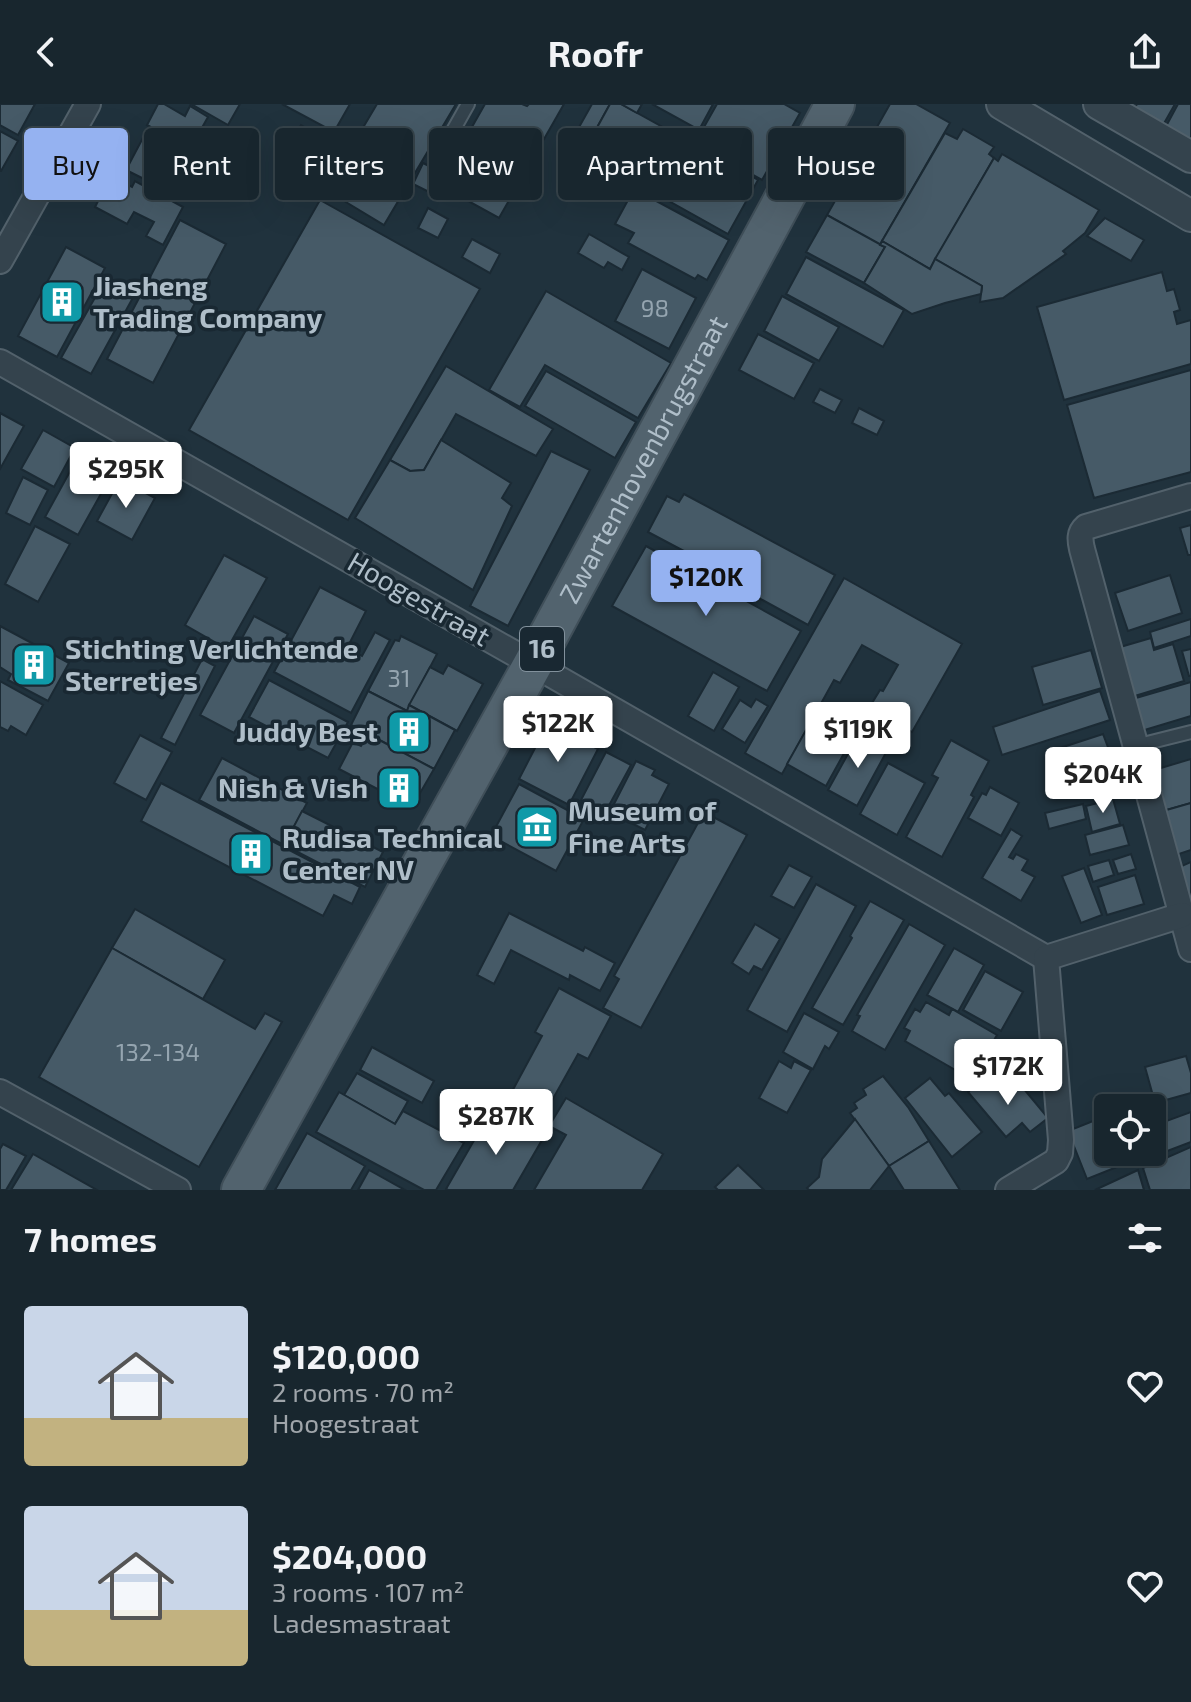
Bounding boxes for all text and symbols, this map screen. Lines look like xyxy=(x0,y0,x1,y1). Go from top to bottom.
icon: back xyxy=(24,30,68,74)
icon: share xyxy=(1123,30,1167,74)
text: Roofr xyxy=(548,31,643,74)
chip: Buy xyxy=(24,128,128,200)
chip: Rent xyxy=(144,128,259,200)
chip: Filters xyxy=(275,128,413,200)
chip: New xyxy=(429,128,542,200)
chip: Apartment xyxy=(558,128,752,200)
chip: House xyxy=(768,128,904,200)
place label: Jiasheng Trading Company xyxy=(93,268,322,334)
building icon: Jiasheng Trading Company xyxy=(38,278,86,326)
house number: 98 xyxy=(641,293,669,322)
street label: Zwartenhovenbrugstraat xyxy=(551,309,734,609)
pin: $295K xyxy=(70,442,182,510)
text: $295K xyxy=(88,452,164,483)
street label: Hoogestraat xyxy=(342,544,497,653)
pin: $120K xyxy=(650,550,762,618)
text: $120K xyxy=(669,560,743,591)
road number: 16 xyxy=(520,627,564,671)
place label: Stichting Verlichtende Sterretjes xyxy=(65,631,359,697)
building icon: Stichting Verlichtende Sterretjes xyxy=(10,641,58,689)
house number: 31 xyxy=(388,663,410,692)
pin: $122K xyxy=(502,696,614,764)
pin: $119K xyxy=(802,702,914,770)
text: $122K xyxy=(521,706,595,737)
building icon: Juddy Best xyxy=(385,708,433,756)
text: $119K xyxy=(823,712,893,743)
place label: Juddy Best xyxy=(236,714,378,748)
pin: $204K xyxy=(1047,747,1159,815)
text: $204K xyxy=(1063,757,1143,788)
building icon: Nish & Vish xyxy=(375,764,423,812)
place label: Nish & Vish xyxy=(218,770,368,804)
place label: Museum of Fine Arts xyxy=(568,793,717,859)
museum icon: Museum of Fine Arts xyxy=(513,803,561,851)
place label: Rudisa Technical Center NV xyxy=(282,820,503,886)
building icon: Rudisa Technical Center NV xyxy=(227,830,275,878)
house number: 132-134 xyxy=(116,1037,200,1066)
pin: $172K xyxy=(952,1039,1064,1107)
text: $172K xyxy=(972,1049,1044,1080)
pin: $287K xyxy=(440,1089,552,1157)
map controls xyxy=(1094,1094,1166,1166)
button: locate xyxy=(1094,1094,1166,1166)
text: $287K xyxy=(458,1099,534,1130)
icon: filters xyxy=(1123,1216,1167,1260)
text: 7 homes xyxy=(24,1218,157,1259)
text: $120,000 xyxy=(272,1335,420,1376)
icon: home xyxy=(88,1338,184,1434)
icon: heart xyxy=(1123,1364,1167,1408)
text: 2 rooms · 70 m² xyxy=(272,1376,454,1407)
text: Hoogestraat xyxy=(272,1407,419,1438)
text: $204,000 xyxy=(272,1535,427,1576)
icon: home xyxy=(88,1538,184,1634)
icon: heart xyxy=(1123,1564,1167,1608)
text: 3 rooms · 107 m² xyxy=(272,1576,464,1607)
text: Ladesmastraat xyxy=(272,1607,451,1638)

